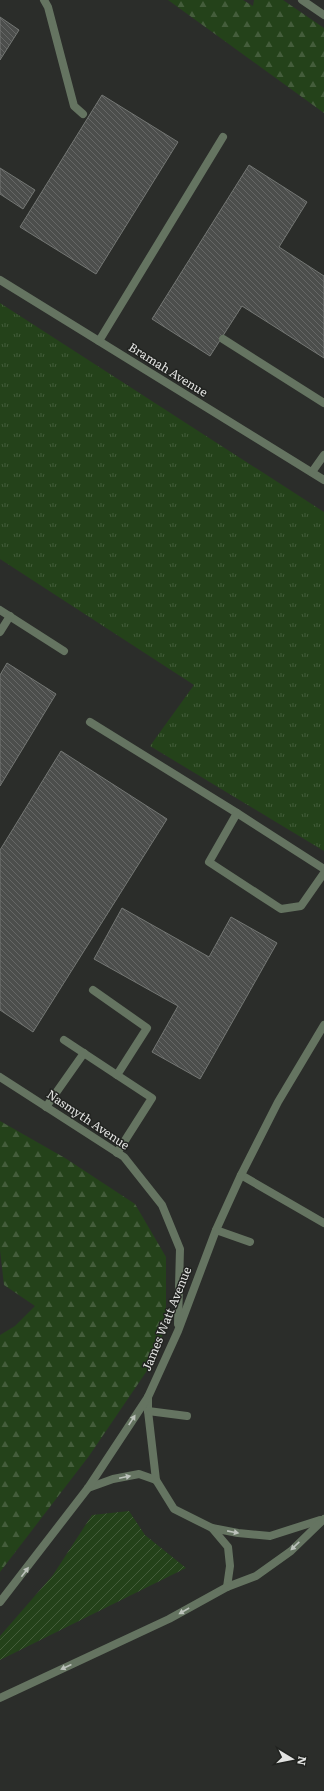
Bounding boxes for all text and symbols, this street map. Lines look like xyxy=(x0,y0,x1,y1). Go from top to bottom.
street label: Bramah Avenue xyxy=(125,338,212,401)
street label: Nasmyth Avenue xyxy=(44,1085,134,1154)
street label: James Watt Avenue xyxy=(137,1264,195,1374)
one-way arrow xyxy=(129,1414,136,1426)
one-way arrow xyxy=(119,1473,132,1479)
one-way arrow xyxy=(227,1529,239,1535)
one-way arrow xyxy=(290,1541,300,1551)
one-way arrow xyxy=(20,1566,29,1577)
one-way arrow xyxy=(178,1608,190,1615)
one-way arrow xyxy=(61,1664,72,1670)
north arrow xyxy=(272,1739,312,1779)
text: N xyxy=(294,1755,312,1767)

